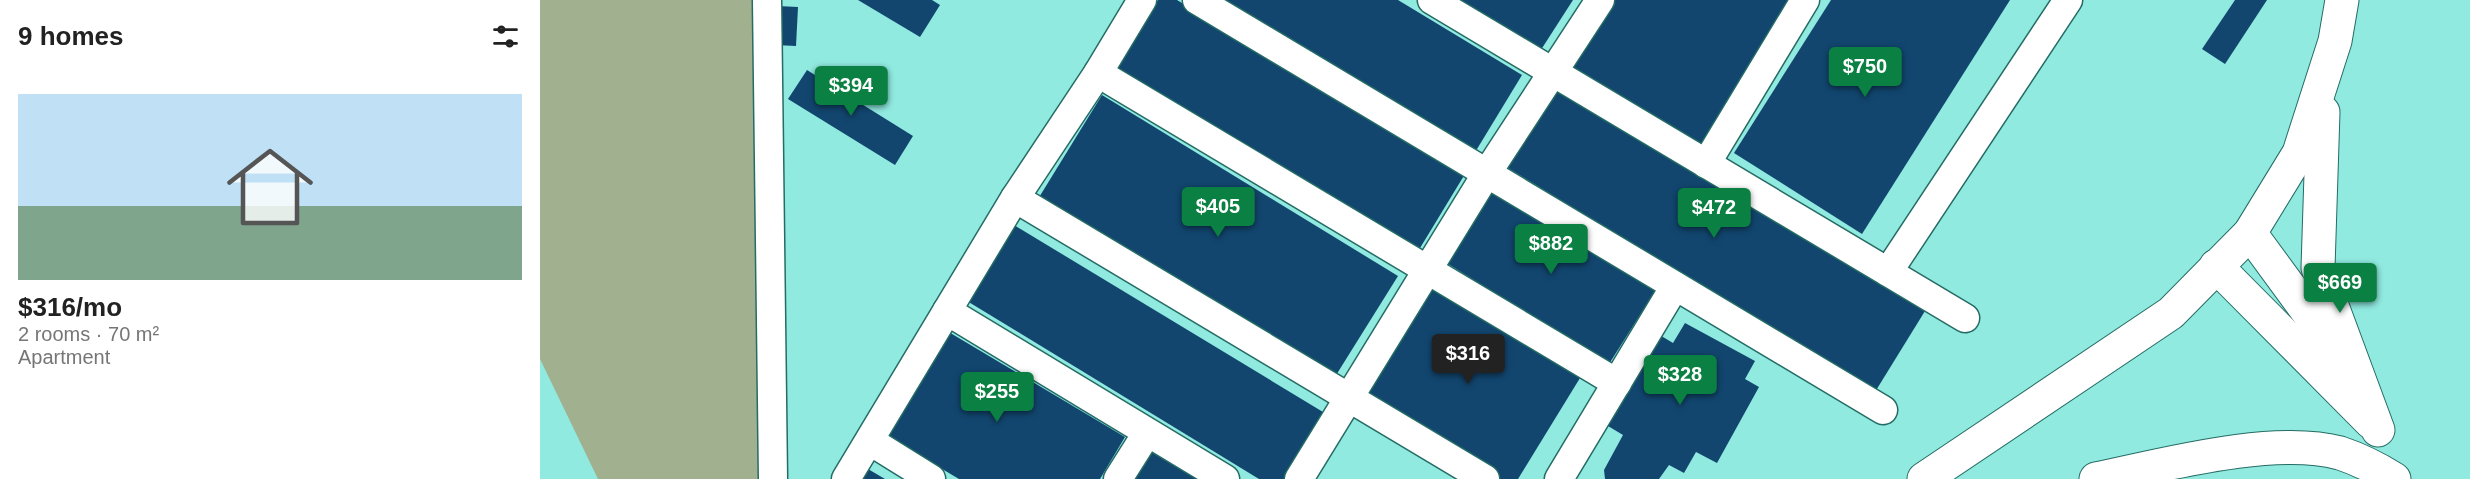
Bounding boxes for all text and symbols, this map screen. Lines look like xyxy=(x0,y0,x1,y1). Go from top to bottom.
icon: filters xyxy=(489,20,522,53)
text: 9 homes xyxy=(18,21,124,51)
pin: $750 xyxy=(1829,47,1901,98)
text: $750 xyxy=(1843,55,1887,77)
pin: $394 xyxy=(815,66,887,117)
text: $394 xyxy=(829,74,873,96)
icon: home xyxy=(216,133,324,241)
pin: $405 xyxy=(1182,187,1254,238)
pin: $472 xyxy=(1678,188,1750,239)
text: $405 xyxy=(1196,195,1240,217)
text: $472 xyxy=(1692,196,1736,218)
pin: $882 xyxy=(1515,224,1587,275)
text: $882 xyxy=(1529,232,1573,254)
pin: $669 xyxy=(2304,263,2376,314)
text: $669 xyxy=(2318,271,2362,293)
text: $316/mo xyxy=(18,292,122,322)
text: 2 rooms · 70 m² xyxy=(18,323,159,345)
pin: $316 xyxy=(1432,334,1504,385)
text: $316 xyxy=(1446,342,1490,364)
text: Apartment xyxy=(18,346,110,368)
pin: $328 xyxy=(1644,355,1716,406)
text: $328 xyxy=(1658,363,1702,385)
pin: $255 xyxy=(961,372,1033,423)
text: $255 xyxy=(975,380,1019,402)

